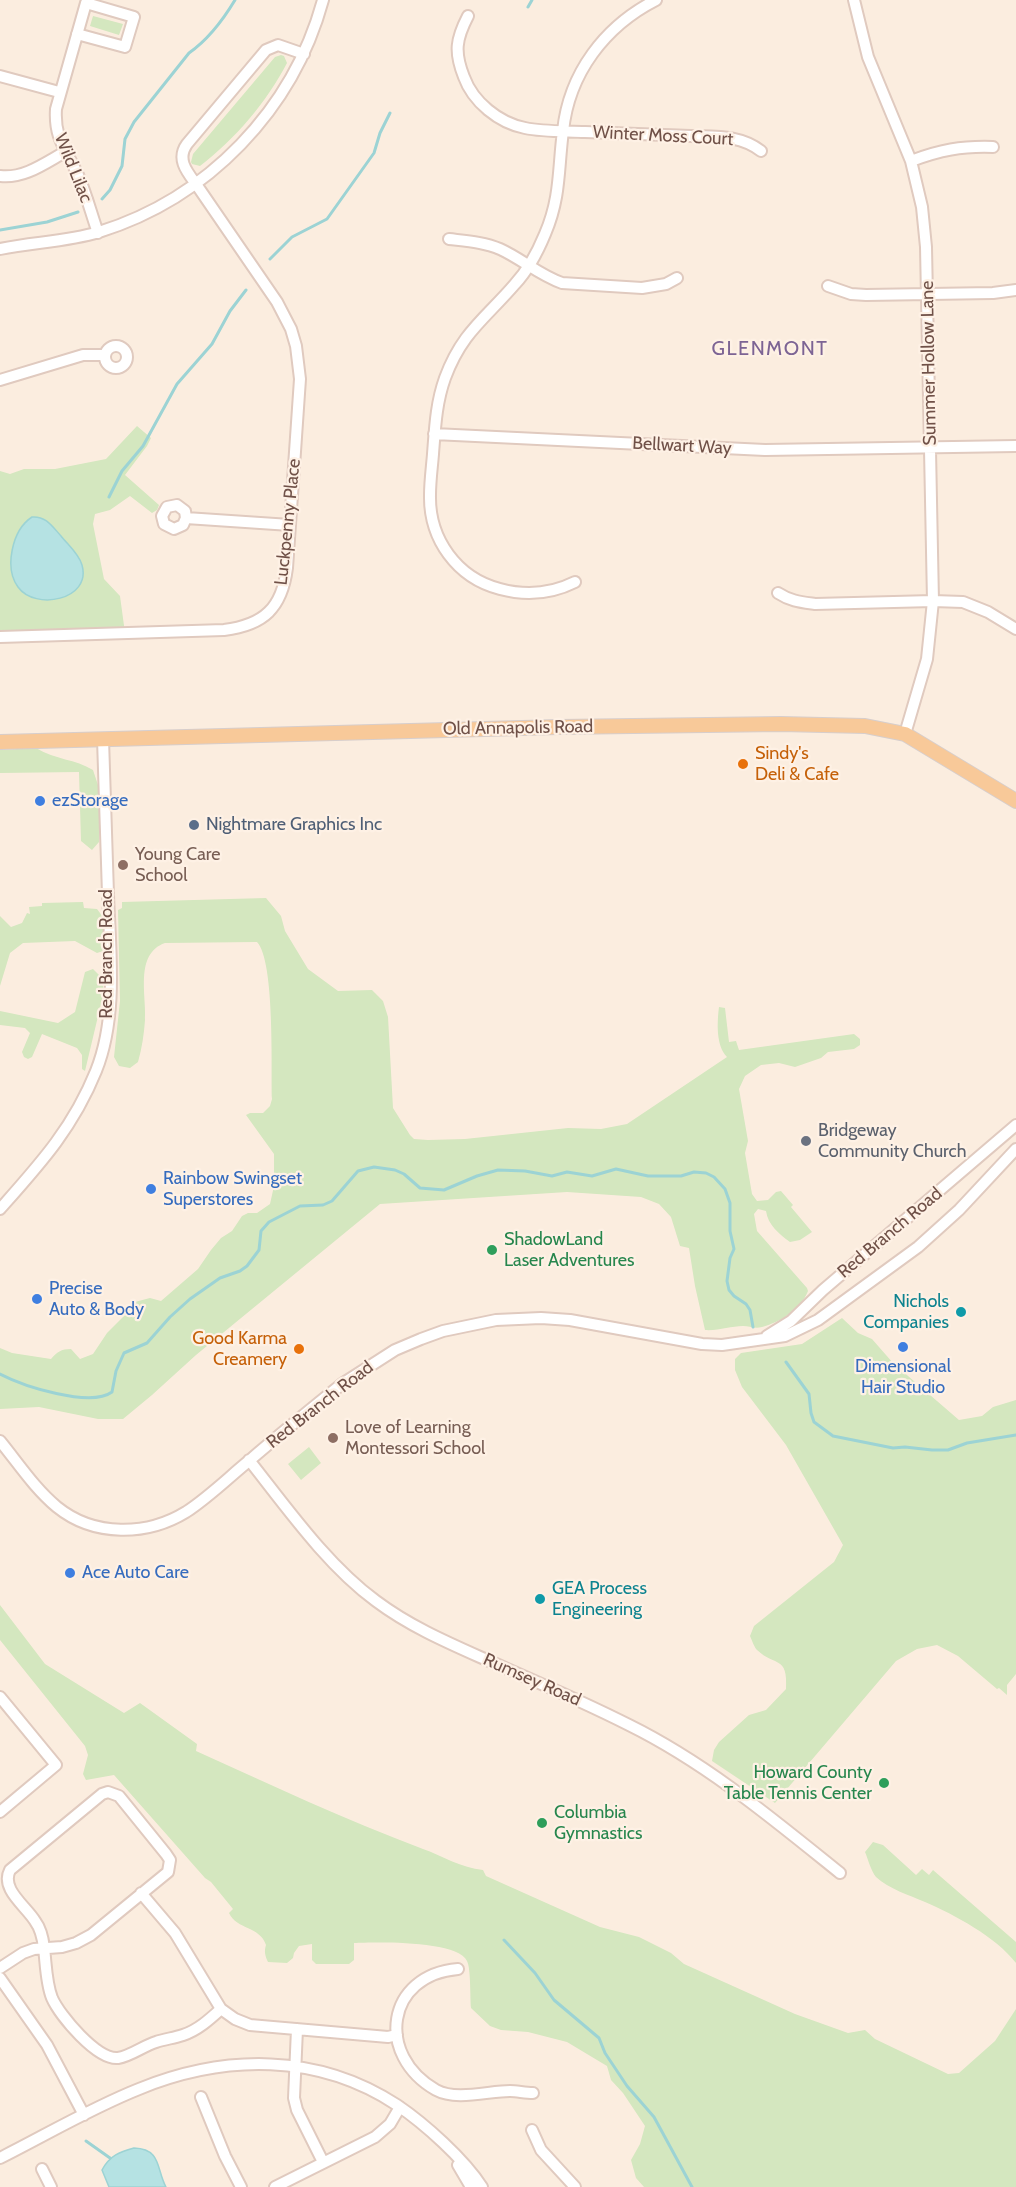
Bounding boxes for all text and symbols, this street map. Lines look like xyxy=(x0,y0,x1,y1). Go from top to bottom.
street label: Winter Moss Court xyxy=(592,122,734,150)
street label: Wild Lilac xyxy=(49,130,97,206)
street label: Summer Hollow Lane xyxy=(917,280,941,446)
district label: GLENMONT xyxy=(712,337,828,361)
street label: Bellwart Way xyxy=(632,433,732,459)
street label: Luckpenny Place xyxy=(271,458,305,586)
street label: Old Annapolis Road xyxy=(443,716,593,740)
place label: Sindy's Deli & Cafe xyxy=(755,743,839,786)
marker: Sindy's Deli & Cafe xyxy=(736,757,750,771)
place label: ezStorage xyxy=(52,790,128,812)
marker: ezStorage xyxy=(33,794,47,808)
place label: Nightmare Graphics Inc xyxy=(206,814,382,836)
marker: Nightmare Graphics Inc xyxy=(187,818,201,832)
place label: Young Care School xyxy=(135,844,220,886)
marker: Young Care School xyxy=(116,858,130,872)
street label: Red Branch Road xyxy=(96,889,118,1019)
place label: Bridgeway Community Church xyxy=(818,1120,966,1162)
marker: Bridgeway Community Church xyxy=(799,1134,813,1148)
place label: Rainbow Swingset Superstores xyxy=(163,1168,302,1210)
marker: Rainbow Swingset Superstores xyxy=(144,1182,158,1196)
street label: Red Branch Road xyxy=(833,1183,947,1283)
place label: ShadowLand Laser Adventures xyxy=(504,1229,634,1272)
marker: ShadowLand Laser Adventures xyxy=(485,1243,499,1257)
place label: Precise Auto & Body xyxy=(49,1278,144,1320)
place label: Nichols Companies xyxy=(863,1291,949,1334)
marker: Precise Auto & Body xyxy=(30,1292,44,1306)
marker: Nichols Companies xyxy=(954,1305,968,1319)
place label: Good Karma Creamery xyxy=(192,1328,287,1370)
marker: Dimensional Hair Studio xyxy=(896,1340,910,1354)
marker: Good Karma Creamery xyxy=(292,1342,306,1356)
place label: Dimensional Hair Studio xyxy=(855,1356,951,1398)
street label: Red Branch Road xyxy=(262,1357,378,1453)
place label: Love of Learning Montessori School xyxy=(345,1417,485,1460)
marker: Love of Learning Montessori School xyxy=(326,1431,340,1445)
place label: Ace Auto Care xyxy=(82,1562,189,1584)
marker: Ace Auto Care xyxy=(63,1566,77,1580)
place label: GEA Process Engineering xyxy=(552,1578,647,1620)
marker: GEA Process Engineering xyxy=(533,1592,547,1606)
street label: Rumsey Road xyxy=(480,1649,584,1711)
place label: Howard County Table Tennis Center xyxy=(724,1762,872,1804)
marker: Howard County Table Tennis Center xyxy=(877,1776,891,1790)
place label: Columbia Gymnastics xyxy=(554,1802,642,1844)
marker: Columbia Gymnastics xyxy=(535,1816,549,1830)

